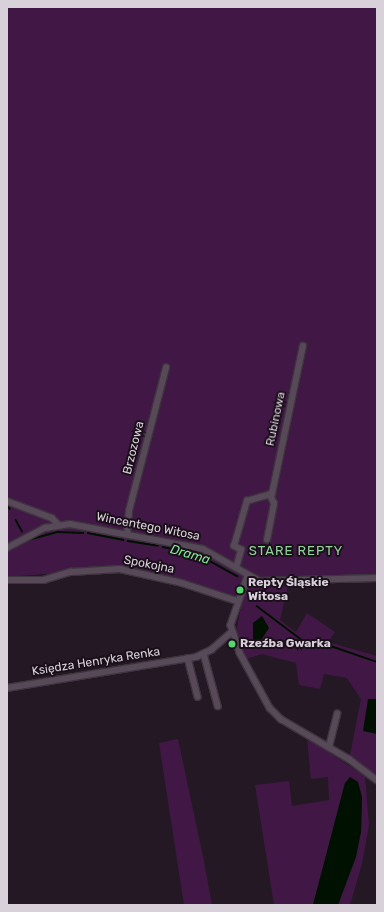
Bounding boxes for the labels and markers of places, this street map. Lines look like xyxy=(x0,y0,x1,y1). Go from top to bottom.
place label: Repty Śląskie Witosa xyxy=(248,576,329,604)
marker: Repty Śląskie Witosa xyxy=(235,585,245,595)
place label: Rzeźba Gwarka xyxy=(240,637,331,651)
marker: Rzeźba Gwarka xyxy=(227,639,237,649)

